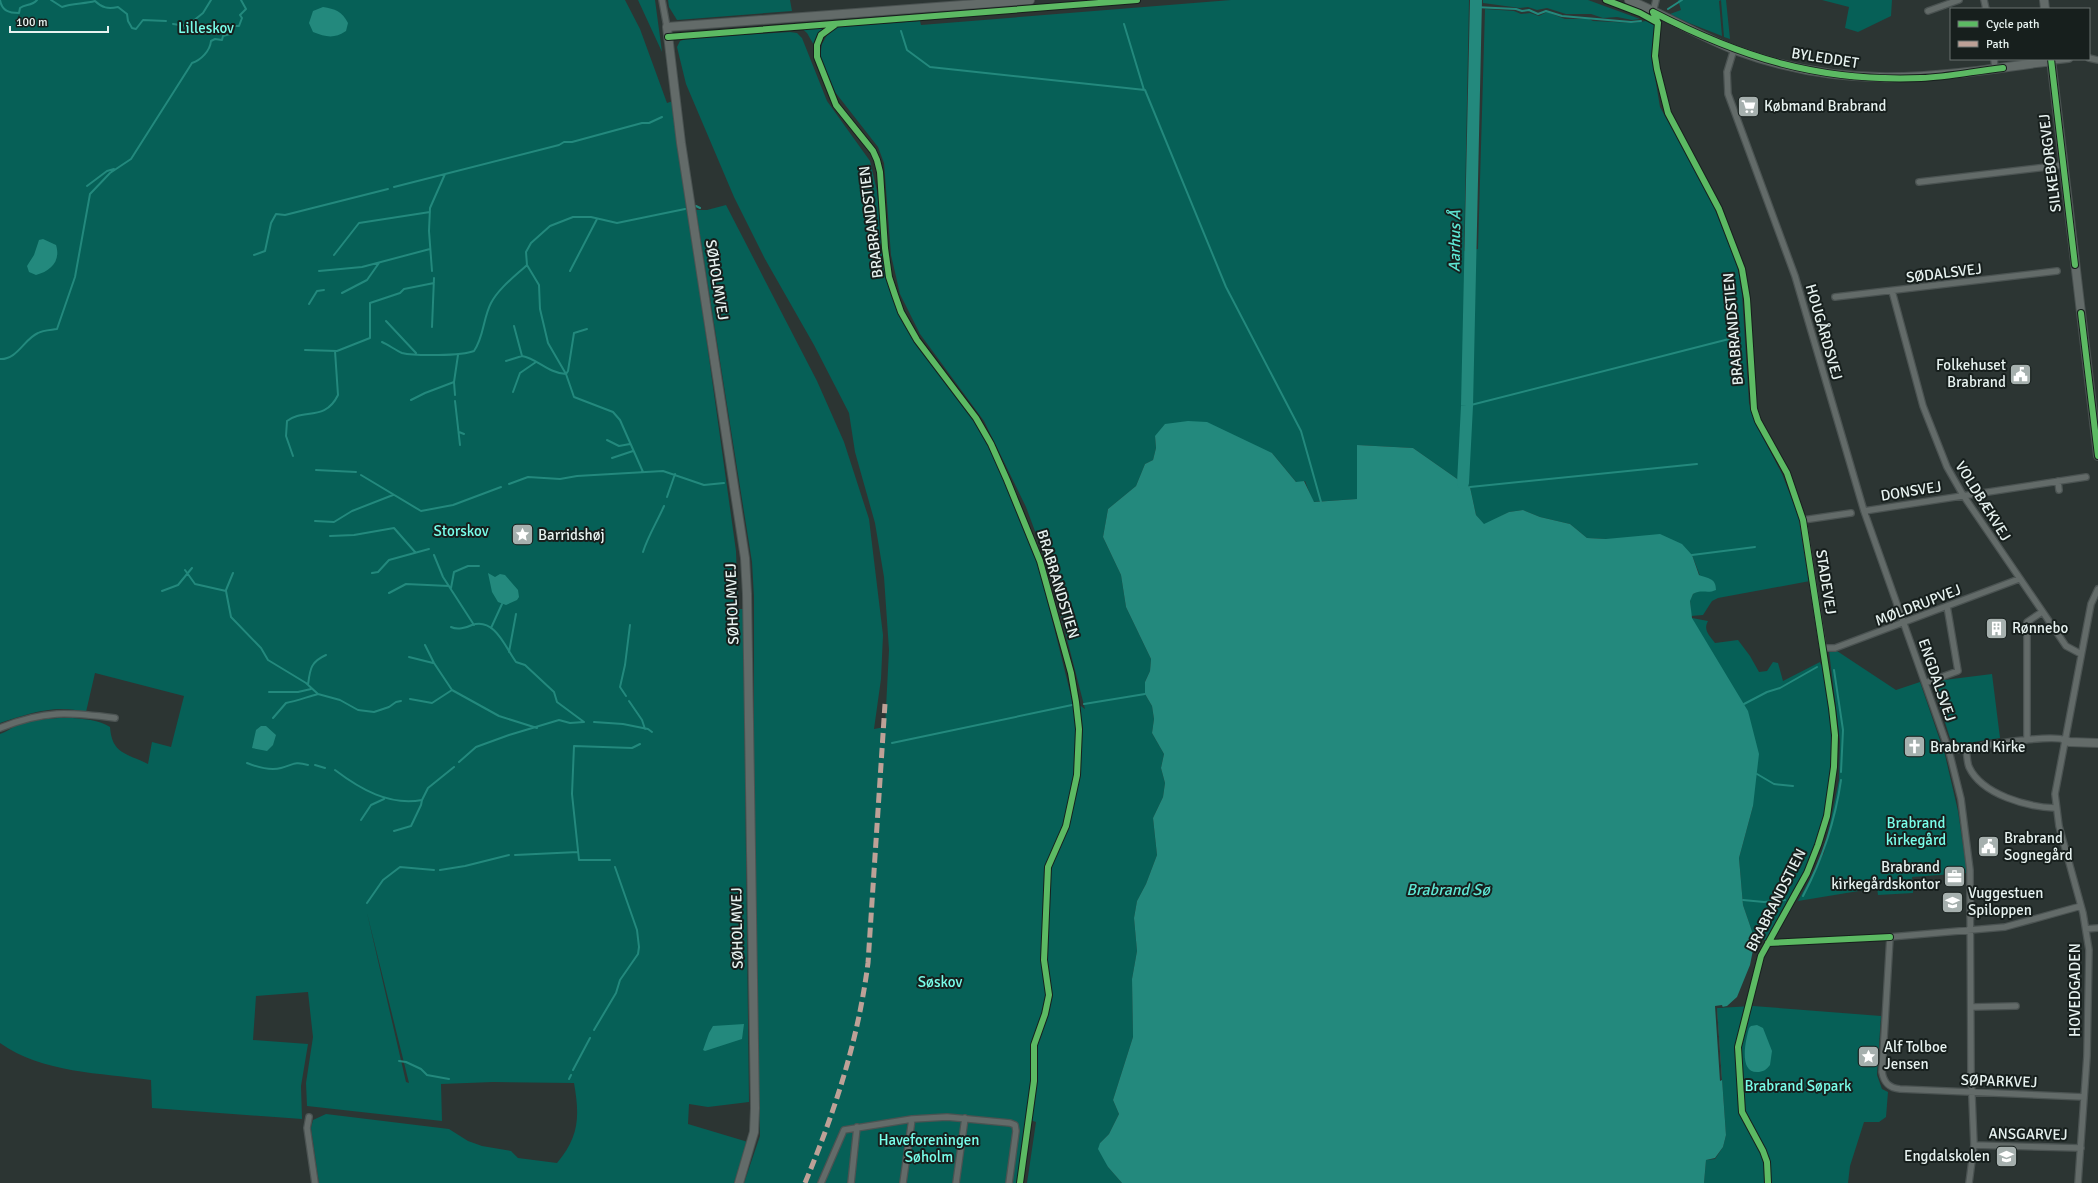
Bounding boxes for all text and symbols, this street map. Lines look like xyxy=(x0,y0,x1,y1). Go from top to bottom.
scale bar xyxy=(10,8,108,34)
legend xyxy=(1950,8,2090,60)
text: 100 m xyxy=(16,15,48,30)
text: Cycle path xyxy=(1986,17,2039,32)
park label: Lilleskov xyxy=(178,19,234,37)
text: Path xyxy=(1986,37,2009,52)
street label: BYLEDDET xyxy=(1790,44,1860,72)
supermarket icon: Købmand Brabrand xyxy=(1736,93,1762,119)
place label: Købmand Brabrand xyxy=(1764,97,1887,115)
street label: SILKEBORGVEJ xyxy=(2035,113,2065,213)
street label: BRABRANDSTIEN xyxy=(855,165,887,279)
water label: Aarhus Å xyxy=(1444,209,1466,272)
street label: SØHOLMVEJ xyxy=(702,238,732,322)
street label: SØDALSVEJ xyxy=(1905,259,1983,287)
street label: BRABRANDSTIEN xyxy=(1719,272,1747,386)
street label: HOUGÅRDSVEJ xyxy=(1802,282,1846,382)
place label: Folkehuset Brabrand xyxy=(1936,356,2006,391)
public building icon: Folkehuset Brabrand xyxy=(2008,361,2034,387)
street label: VOLDBÆKVEJ xyxy=(1951,458,2015,544)
street label: DONSVEJ xyxy=(1879,477,1943,505)
park label: Storskov xyxy=(433,522,489,540)
place icon: Barridshøj xyxy=(509,522,535,548)
place label: Barridshøj xyxy=(538,526,605,544)
street label: BRABRANDSTIEN xyxy=(1033,527,1083,641)
street label: STADEVEJ xyxy=(1812,548,1840,616)
street label: SØHOLMVEJ xyxy=(722,563,742,645)
street label: MØLDRUPVEJ xyxy=(1872,580,1964,630)
building icon: Rønnebo xyxy=(1984,615,2010,641)
place label: Rønnebo xyxy=(2012,619,2068,637)
street label: ENGDALSVEJ xyxy=(1914,636,1960,724)
church icon: Brabrand Kirke xyxy=(1901,734,1927,760)
place label: Brabrand Kirke xyxy=(1930,738,2026,756)
park label: Brabrand kirkegård xyxy=(1886,814,1946,849)
place label: Brabrand Sognegård xyxy=(2004,829,2073,864)
public building icon: Brabrand Sognegård xyxy=(1975,834,2001,860)
street label: BRABRANDSTIEN xyxy=(1742,846,1810,954)
place label: Brabrand kirkegårdskontor xyxy=(1831,858,1940,893)
office icon: Brabrand kirkegårdskontor xyxy=(1942,863,1968,889)
water label: Brabrand Sø xyxy=(1406,880,1491,900)
place label: Vuggestuen Spiloppen xyxy=(1968,884,2043,919)
street label: SØHOLMVEJ xyxy=(727,887,747,969)
school or university icon: Vuggestuen Spiloppen xyxy=(1940,889,1966,915)
street label: HOVEDGADEN xyxy=(2066,943,2084,1037)
park label: Søskov xyxy=(918,973,962,991)
place label: Alf Tolboe Jensen xyxy=(1884,1038,1947,1073)
place icon: Alf Tolboe Jensen xyxy=(1855,1043,1881,1069)
street label: SØPARKVEJ xyxy=(1960,1071,2038,1091)
park label: Brabrand Søpark xyxy=(1745,1077,1852,1095)
street label: ANSGARVEJ xyxy=(1988,1124,2068,1144)
park label: Haveforeningen Søholm xyxy=(878,1131,980,1166)
school or university icon: Engdalskolen xyxy=(1993,1143,2019,1169)
place label: Engdalskolen xyxy=(1904,1147,1990,1165)

